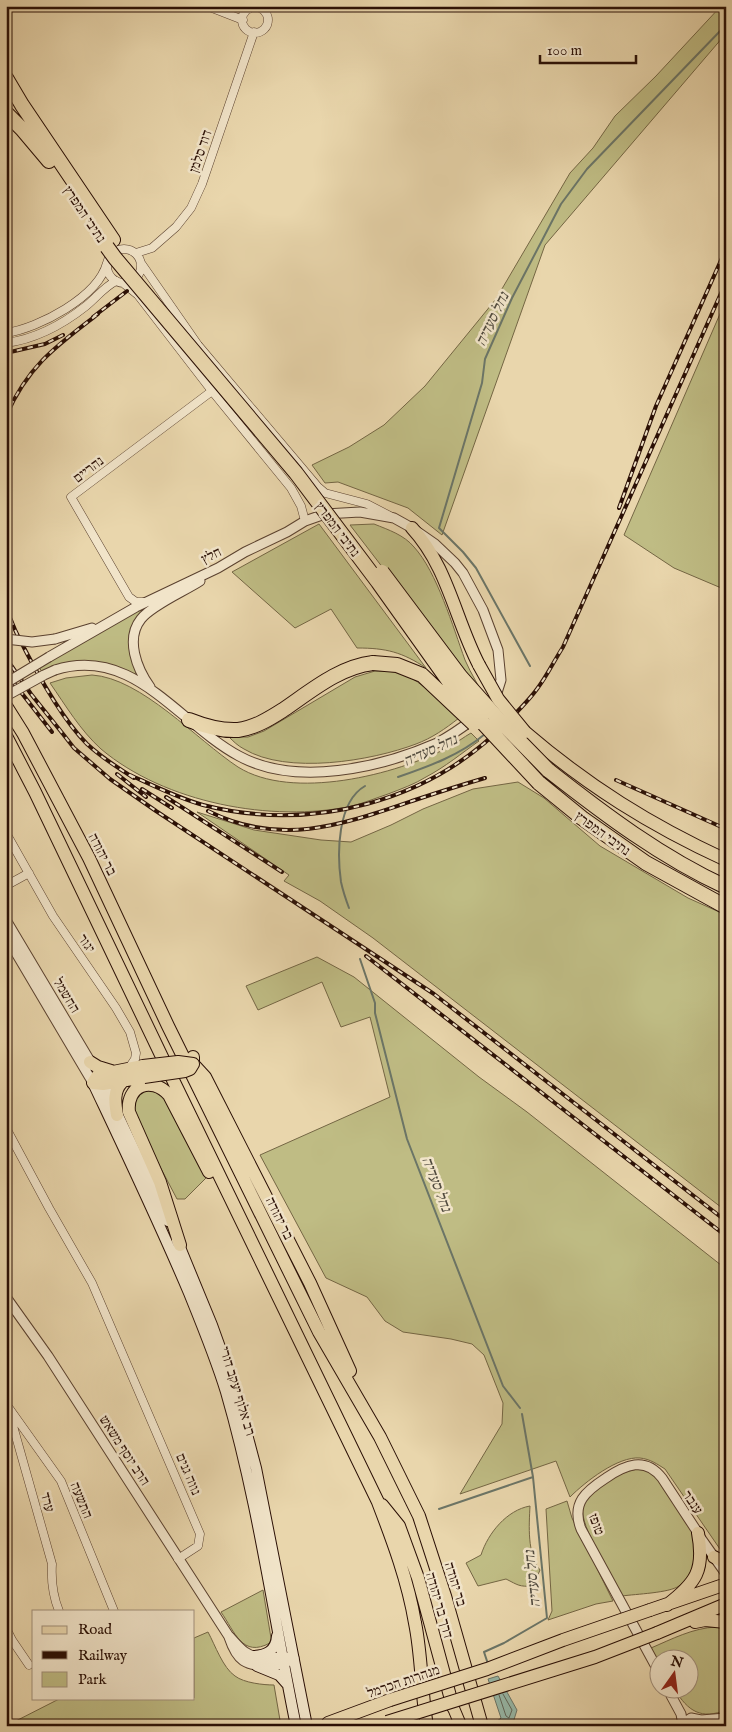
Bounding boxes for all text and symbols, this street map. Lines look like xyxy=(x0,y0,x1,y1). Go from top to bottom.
scale bar xyxy=(540,32,636,64)
text: 100 m xyxy=(547,41,583,60)
street label: דוד סלמן xyxy=(185,128,217,175)
street label: נתיבי המפרץ xyxy=(59,183,110,246)
water label: נחל סעדיה xyxy=(471,288,514,349)
street label: נהריים xyxy=(70,452,108,487)
street label: נתיבי המפרץ xyxy=(311,498,364,561)
street label: חלץ xyxy=(198,543,225,568)
water label: נחל סעדיה xyxy=(400,730,461,771)
street label: נתיבי המפרץ xyxy=(571,808,634,860)
street label: בר יהודה xyxy=(84,830,121,879)
street label: יגור xyxy=(73,931,99,957)
street label: החשמל xyxy=(49,975,84,1016)
water label: נחל סעדיה xyxy=(417,1154,456,1215)
street label: בר יהודה xyxy=(261,1194,297,1243)
street label: רב אלוף יעקב דורי xyxy=(215,1345,259,1438)
street label: הרב יוסף משאש xyxy=(95,1412,154,1489)
street label: נווה גנים xyxy=(171,1451,205,1498)
street label: התשעה xyxy=(66,1479,97,1521)
street label: ענבר xyxy=(678,1487,707,1518)
street label: ערד xyxy=(36,1490,58,1514)
street label: טופז xyxy=(584,1511,608,1538)
water label: נחל סעדיה xyxy=(520,1549,545,1608)
street label: בר יהודה xyxy=(440,1560,470,1609)
street label: דרך בר יהודה xyxy=(421,1570,457,1640)
legend xyxy=(32,1610,195,1700)
text: Road xyxy=(78,1620,113,1639)
text: Railway xyxy=(78,1646,128,1665)
north arrow xyxy=(650,1650,700,1700)
text: N xyxy=(668,1652,685,1673)
street label: מנהרות הכרמל xyxy=(364,1661,442,1703)
text: Park xyxy=(78,1670,108,1689)

